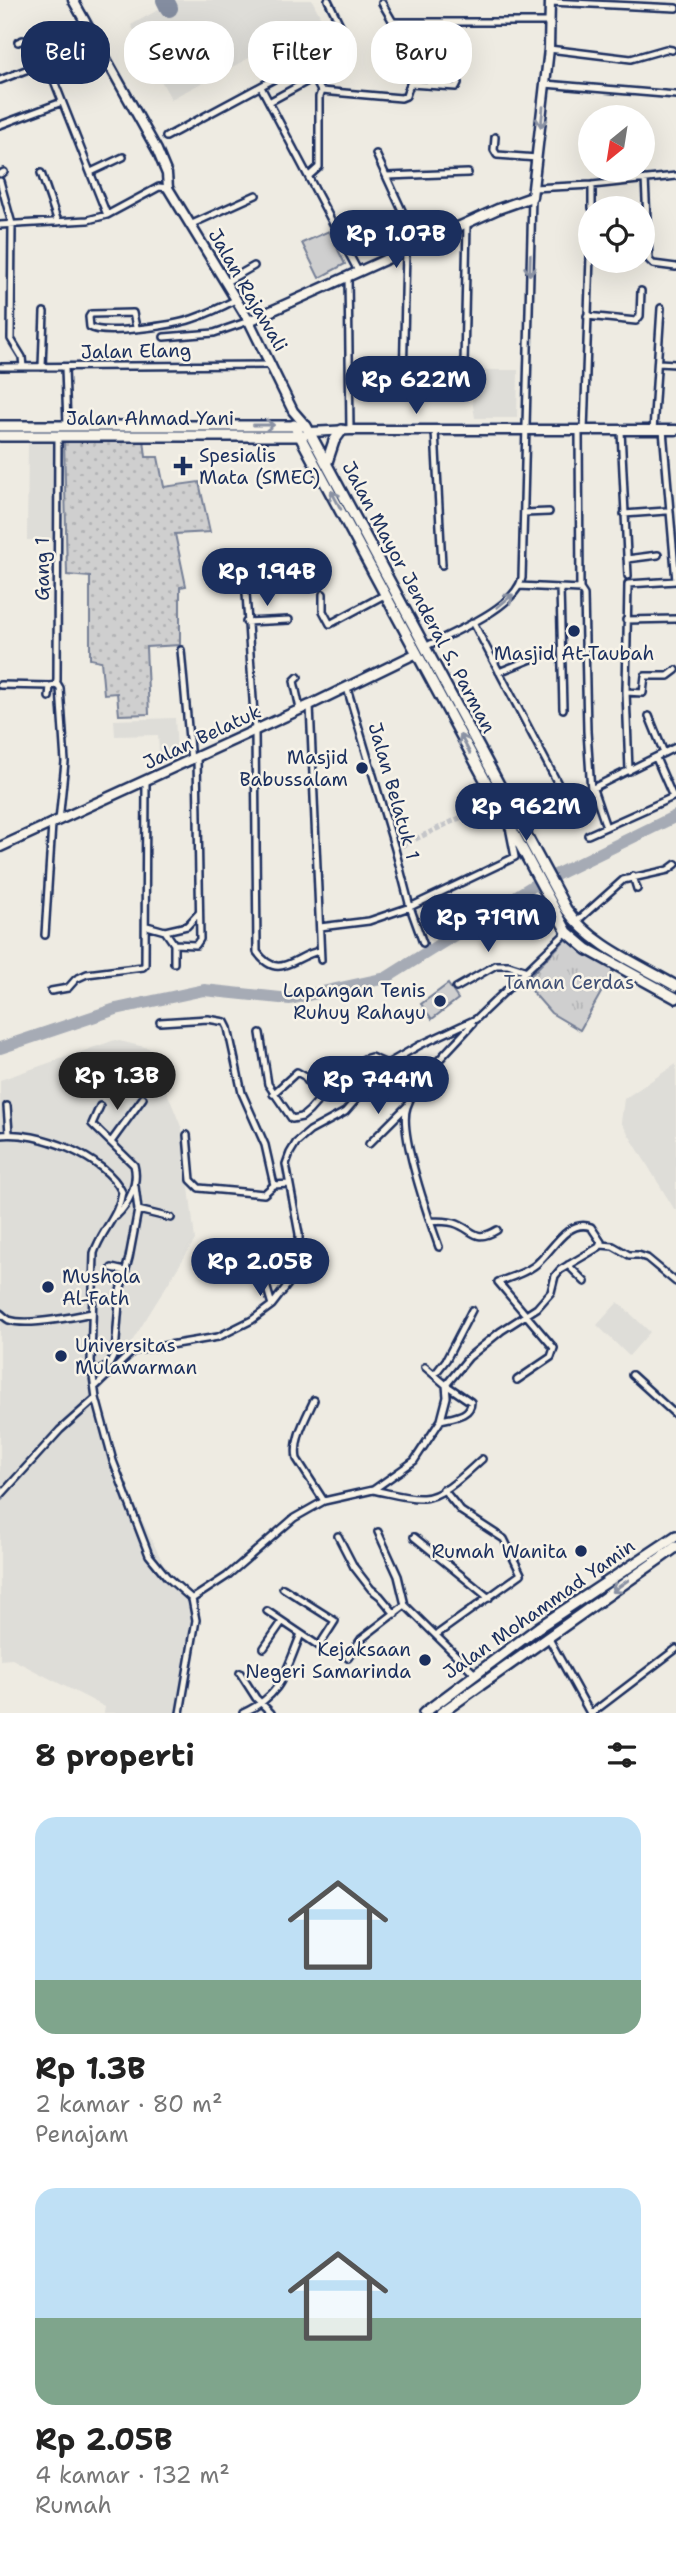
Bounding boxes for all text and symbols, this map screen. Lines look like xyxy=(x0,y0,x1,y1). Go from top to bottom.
chip: Beli xyxy=(21,21,110,84)
chip: Sewa xyxy=(124,21,234,84)
chip: Filter xyxy=(248,21,357,84)
chip: Baru xyxy=(371,21,472,84)
one-way arrow xyxy=(535,105,548,128)
north arrow xyxy=(578,105,654,182)
map controls xyxy=(578,105,655,273)
button: locate xyxy=(578,196,655,273)
pin: Rp 1.07B xyxy=(324,210,468,270)
text: Rp 1.07B xyxy=(346,218,446,248)
street label: Jalan Rajawali xyxy=(203,224,293,356)
one-way arrow xyxy=(523,253,537,276)
street label: Jalan Elang xyxy=(80,338,192,364)
pin: Rp 622M xyxy=(351,356,481,416)
text: Rp 622M xyxy=(361,364,471,394)
street label: Jalan Ahmad Yani xyxy=(66,406,234,431)
one-way arrow xyxy=(252,418,275,432)
place label: Spesialis Mata (SMEC) xyxy=(199,443,320,490)
marker: Spesialis Mata (SMEC) xyxy=(173,456,193,476)
street label: Jalan Mayor Jenderal S. Parman xyxy=(337,457,501,737)
one-way arrow xyxy=(328,490,342,510)
street label: Gang 1 xyxy=(30,537,55,601)
pin: Rp 1.94B xyxy=(195,548,339,608)
text: Rp 1.94B xyxy=(218,556,316,586)
one-way arrow xyxy=(496,593,514,608)
marker: Masjid At-Taubah xyxy=(566,623,582,639)
place label: Masjid At-Taubah xyxy=(494,641,654,666)
street label: Jalan Belatuk xyxy=(139,699,265,775)
street label: Jalan Belatuk 1 xyxy=(362,720,426,862)
one-way arrow xyxy=(458,734,472,755)
place label: Masjid Babussalam xyxy=(240,745,348,792)
marker: Masjid Babussalam xyxy=(354,760,370,776)
pin: Rp 962M xyxy=(461,784,591,843)
text: Rp 962M xyxy=(471,791,581,821)
pin: Rp 719M xyxy=(423,894,553,954)
text: Rp 719M xyxy=(436,902,540,932)
park label: Taman Cerdas xyxy=(504,970,634,995)
place label: Lapangan Tenis Ruhuy Rahayu xyxy=(283,978,426,1025)
marker: Lapangan Tenis Ruhuy Rahayu xyxy=(432,993,448,1009)
pin: Rp 1.3B xyxy=(52,1052,182,1112)
pin: Rp 744M xyxy=(313,1056,443,1116)
text: Rp 1.3B xyxy=(75,1060,159,1090)
text: Rp 744M xyxy=(323,1064,433,1094)
pin: Rp 2.05B xyxy=(188,1238,332,1298)
text: Rp 2.05B xyxy=(207,1246,313,1276)
place label: Mushola Al-Fath xyxy=(62,1264,141,1311)
marker: Mushola Al-Fath xyxy=(40,1279,56,1295)
place label: Universitas Mulawarman xyxy=(75,1333,197,1380)
marker: Universitas Mulawarman xyxy=(53,1348,69,1364)
street label: Jalan Mohammad Yamin xyxy=(438,1533,640,1685)
place label: Rumah Wanita xyxy=(431,1539,567,1564)
marker: Rumah Wanita xyxy=(573,1543,589,1559)
one-way arrow xyxy=(611,1579,630,1593)
place label: Kejaksaan Negeri Samarinda xyxy=(245,1637,411,1684)
marker: Kejaksaan Negeri Samarinda xyxy=(417,1652,433,1668)
text: 8 properti xyxy=(35,1735,195,1776)
icon: filters xyxy=(603,1736,641,1774)
icon: home xyxy=(275,1862,401,1988)
text: Rp 1.3B xyxy=(35,2048,146,2089)
text: 2 kamar · 80 m² xyxy=(35,2089,222,2119)
text: Penajam xyxy=(35,2119,128,2149)
icon: home xyxy=(275,2233,401,2359)
text: Rp 2.05B xyxy=(35,2419,173,2460)
text: 4 kamar · 132 m² xyxy=(35,2460,230,2490)
text: Rumah xyxy=(35,2490,112,2520)

